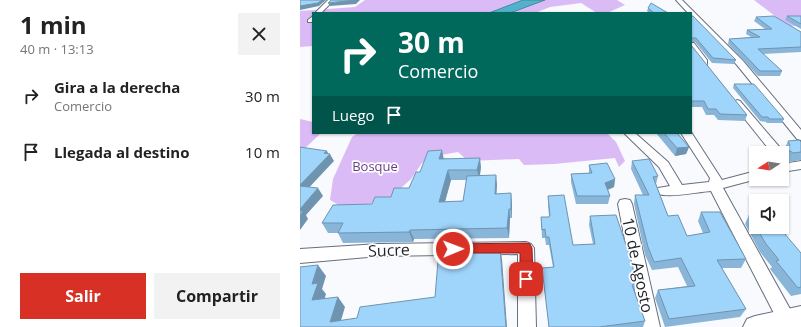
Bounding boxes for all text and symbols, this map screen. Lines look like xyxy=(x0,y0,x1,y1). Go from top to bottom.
text: 1 min xyxy=(20,8,87,41)
button: close xyxy=(238,13,280,55)
text: 30 m xyxy=(398,23,465,61)
icon: right xyxy=(332,28,384,80)
text: 40 m · 13:13 xyxy=(20,40,94,58)
text: Comercio xyxy=(398,59,478,83)
text: Gira a la derecha xyxy=(54,77,180,97)
icon: right xyxy=(20,85,42,107)
text: 30 m xyxy=(245,86,280,106)
text: Comercio xyxy=(54,97,112,115)
icon: arrive xyxy=(383,104,405,126)
text: Luego xyxy=(332,105,375,125)
icon: arrive xyxy=(20,141,42,163)
text: Llegada al destino xyxy=(54,142,189,162)
text: 10 m xyxy=(245,142,280,162)
north arrow xyxy=(749,146,789,186)
map controls xyxy=(749,146,789,234)
park label: Bosque xyxy=(352,157,398,175)
button: sound xyxy=(749,194,789,234)
street label: 10 de Agosto xyxy=(617,215,659,315)
position arrow xyxy=(432,228,474,270)
street label: Sucre xyxy=(368,238,410,262)
pin xyxy=(509,262,543,296)
icon: arrive xyxy=(515,268,537,290)
button: Salir xyxy=(20,273,146,319)
button: Compartir xyxy=(154,273,280,319)

